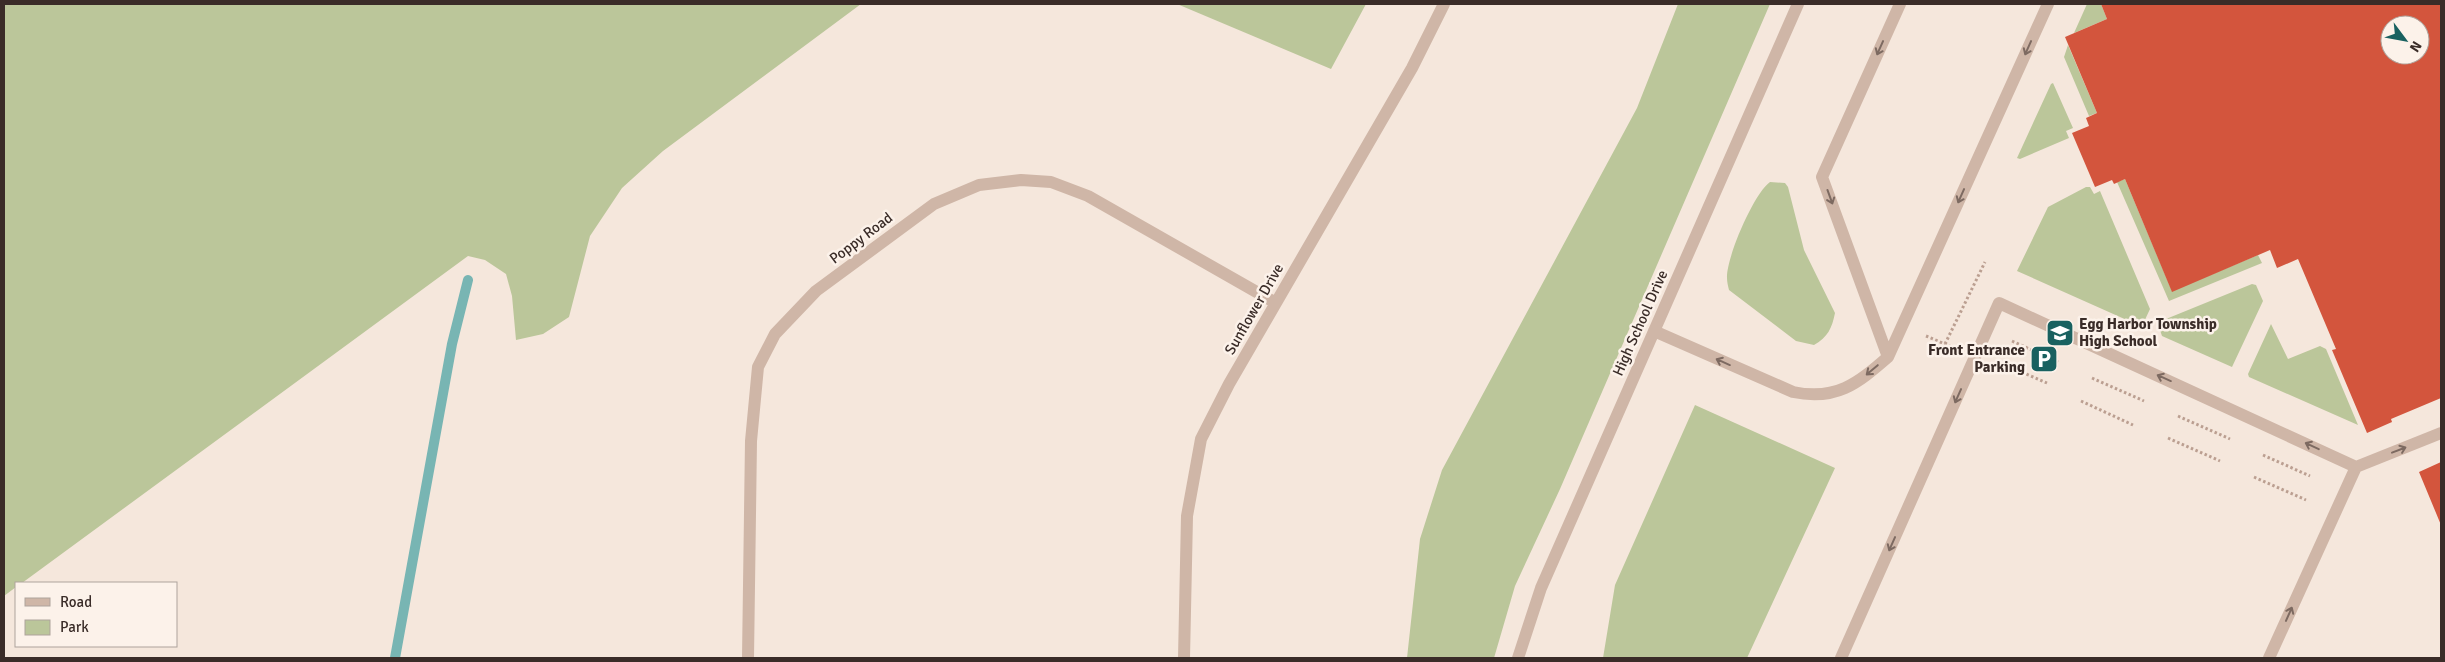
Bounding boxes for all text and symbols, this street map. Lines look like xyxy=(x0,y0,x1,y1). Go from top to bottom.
north arrow xyxy=(2380,15,2430,65)
text: N xyxy=(2406,38,2425,55)
one-way arrow xyxy=(1875,40,1885,55)
one-way arrow xyxy=(2023,40,2032,55)
one-way arrow xyxy=(1955,188,1965,203)
one-way arrow xyxy=(1826,189,1835,204)
street label: Poppy Road xyxy=(826,208,896,268)
street label: Sunflower Drive xyxy=(1221,260,1287,358)
street label: High School Drive xyxy=(1609,267,1671,379)
place label: Egg Harbor Township High School xyxy=(2079,315,2217,350)
school or university icon: Egg Harbor Township High School xyxy=(2045,318,2075,348)
place label: Front Entrance Parking xyxy=(1928,341,2025,376)
parking icon: Front Entrance Parking xyxy=(2029,344,2059,374)
one-way arrow xyxy=(1716,356,1731,366)
one-way arrow xyxy=(1866,365,1879,376)
one-way arrow xyxy=(2157,372,2172,382)
one-way arrow xyxy=(1953,388,1963,403)
one-way arrow xyxy=(2305,441,2320,450)
one-way arrow xyxy=(2391,445,2406,454)
one-way arrow xyxy=(1887,536,1896,551)
legend xyxy=(15,582,178,647)
text: Road xyxy=(60,593,92,611)
one-way arrow xyxy=(2285,607,2295,622)
text: Park xyxy=(60,618,89,636)

